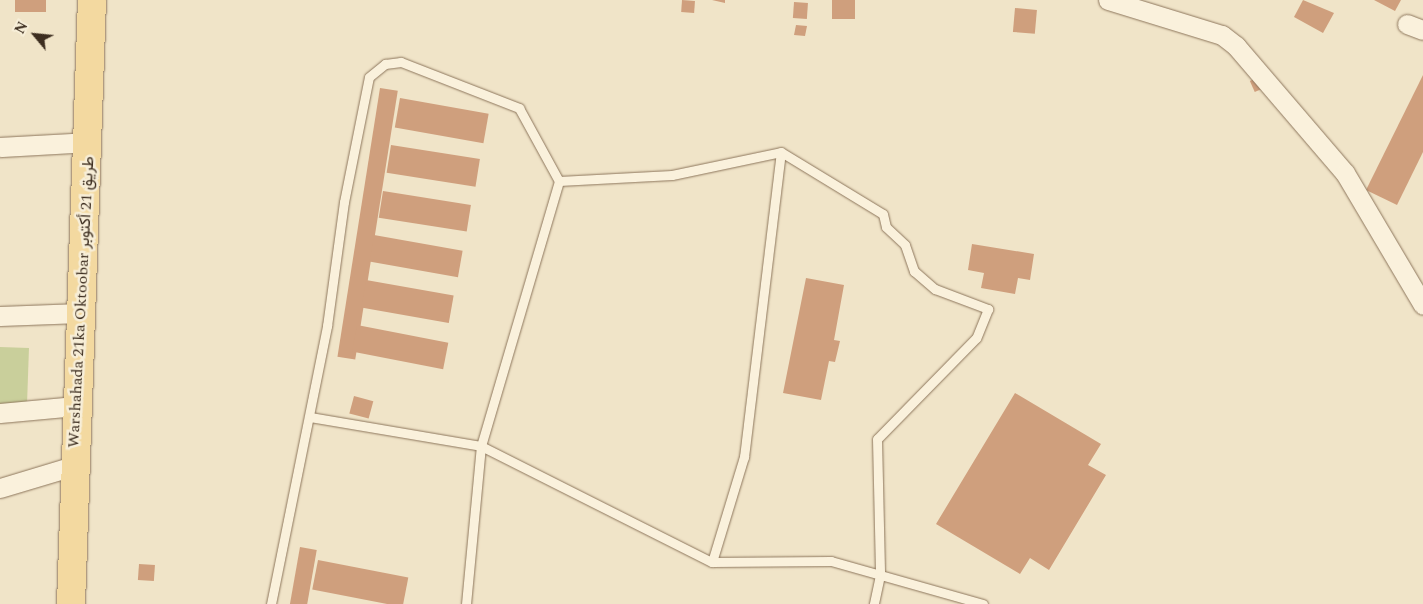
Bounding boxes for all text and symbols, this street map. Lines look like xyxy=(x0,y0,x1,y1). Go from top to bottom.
north arrow xyxy=(10,10,60,60)
text: N xyxy=(9,18,33,38)
street label: Warshahada 21ka Oktoobar طريق 21 أكتوبر xyxy=(64,156,98,448)

